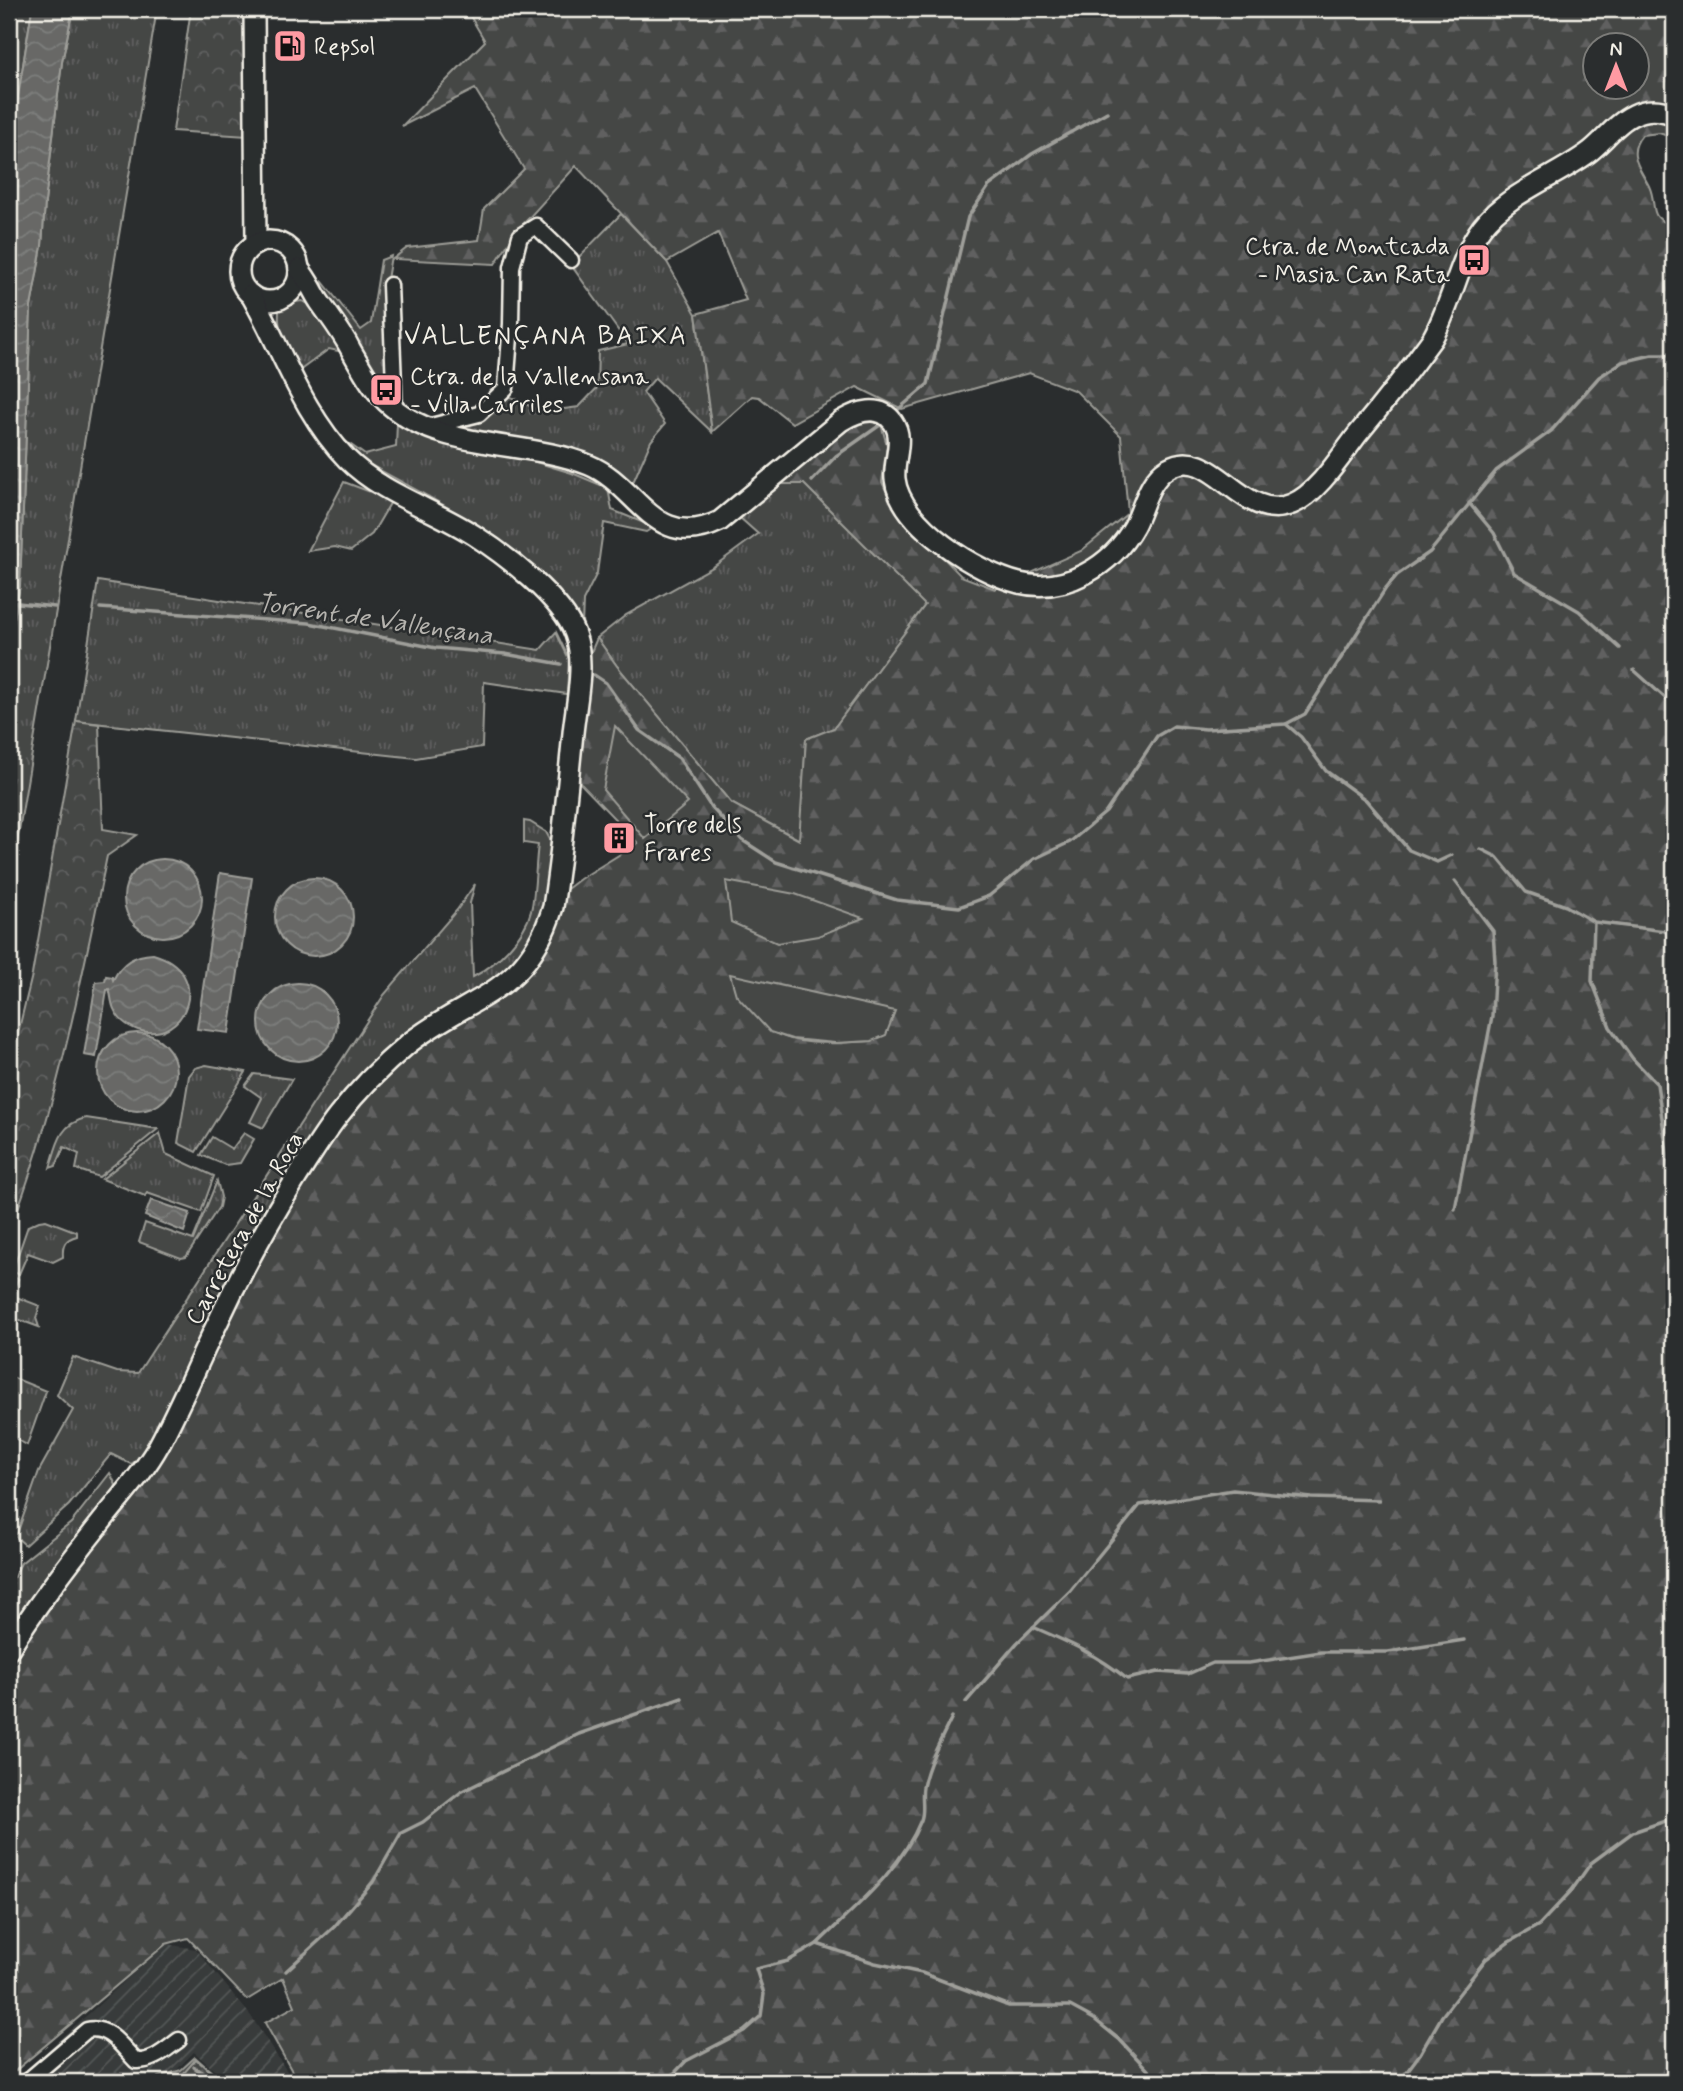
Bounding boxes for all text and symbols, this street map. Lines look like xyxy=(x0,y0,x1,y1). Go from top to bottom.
fuel station icon: Repsol xyxy=(271,27,309,65)
place label: Repsol xyxy=(314,32,376,63)
north arrow xyxy=(1582,32,1652,102)
text: N xyxy=(1610,38,1622,63)
place label: Ctra. de Montcada - Masia Can Rata xyxy=(1245,232,1451,291)
bus stop icon: Ctra. de Montcada - Masia Can Rata xyxy=(1455,241,1493,279)
district label: VALLENÇANA BAIXA xyxy=(404,320,688,354)
place label: Ctra. de la Vallensana - Villa Carriles xyxy=(410,362,649,421)
bus stop icon: Ctra. de la Vallensana - Villa Carriles xyxy=(367,371,405,409)
water label: Torrent de Vallençana xyxy=(255,587,495,653)
place label: Torre dels Frares xyxy=(644,810,742,869)
building icon: Torre dels Frares xyxy=(600,819,638,857)
street label: Carretera de la Roca xyxy=(179,1126,311,1331)

